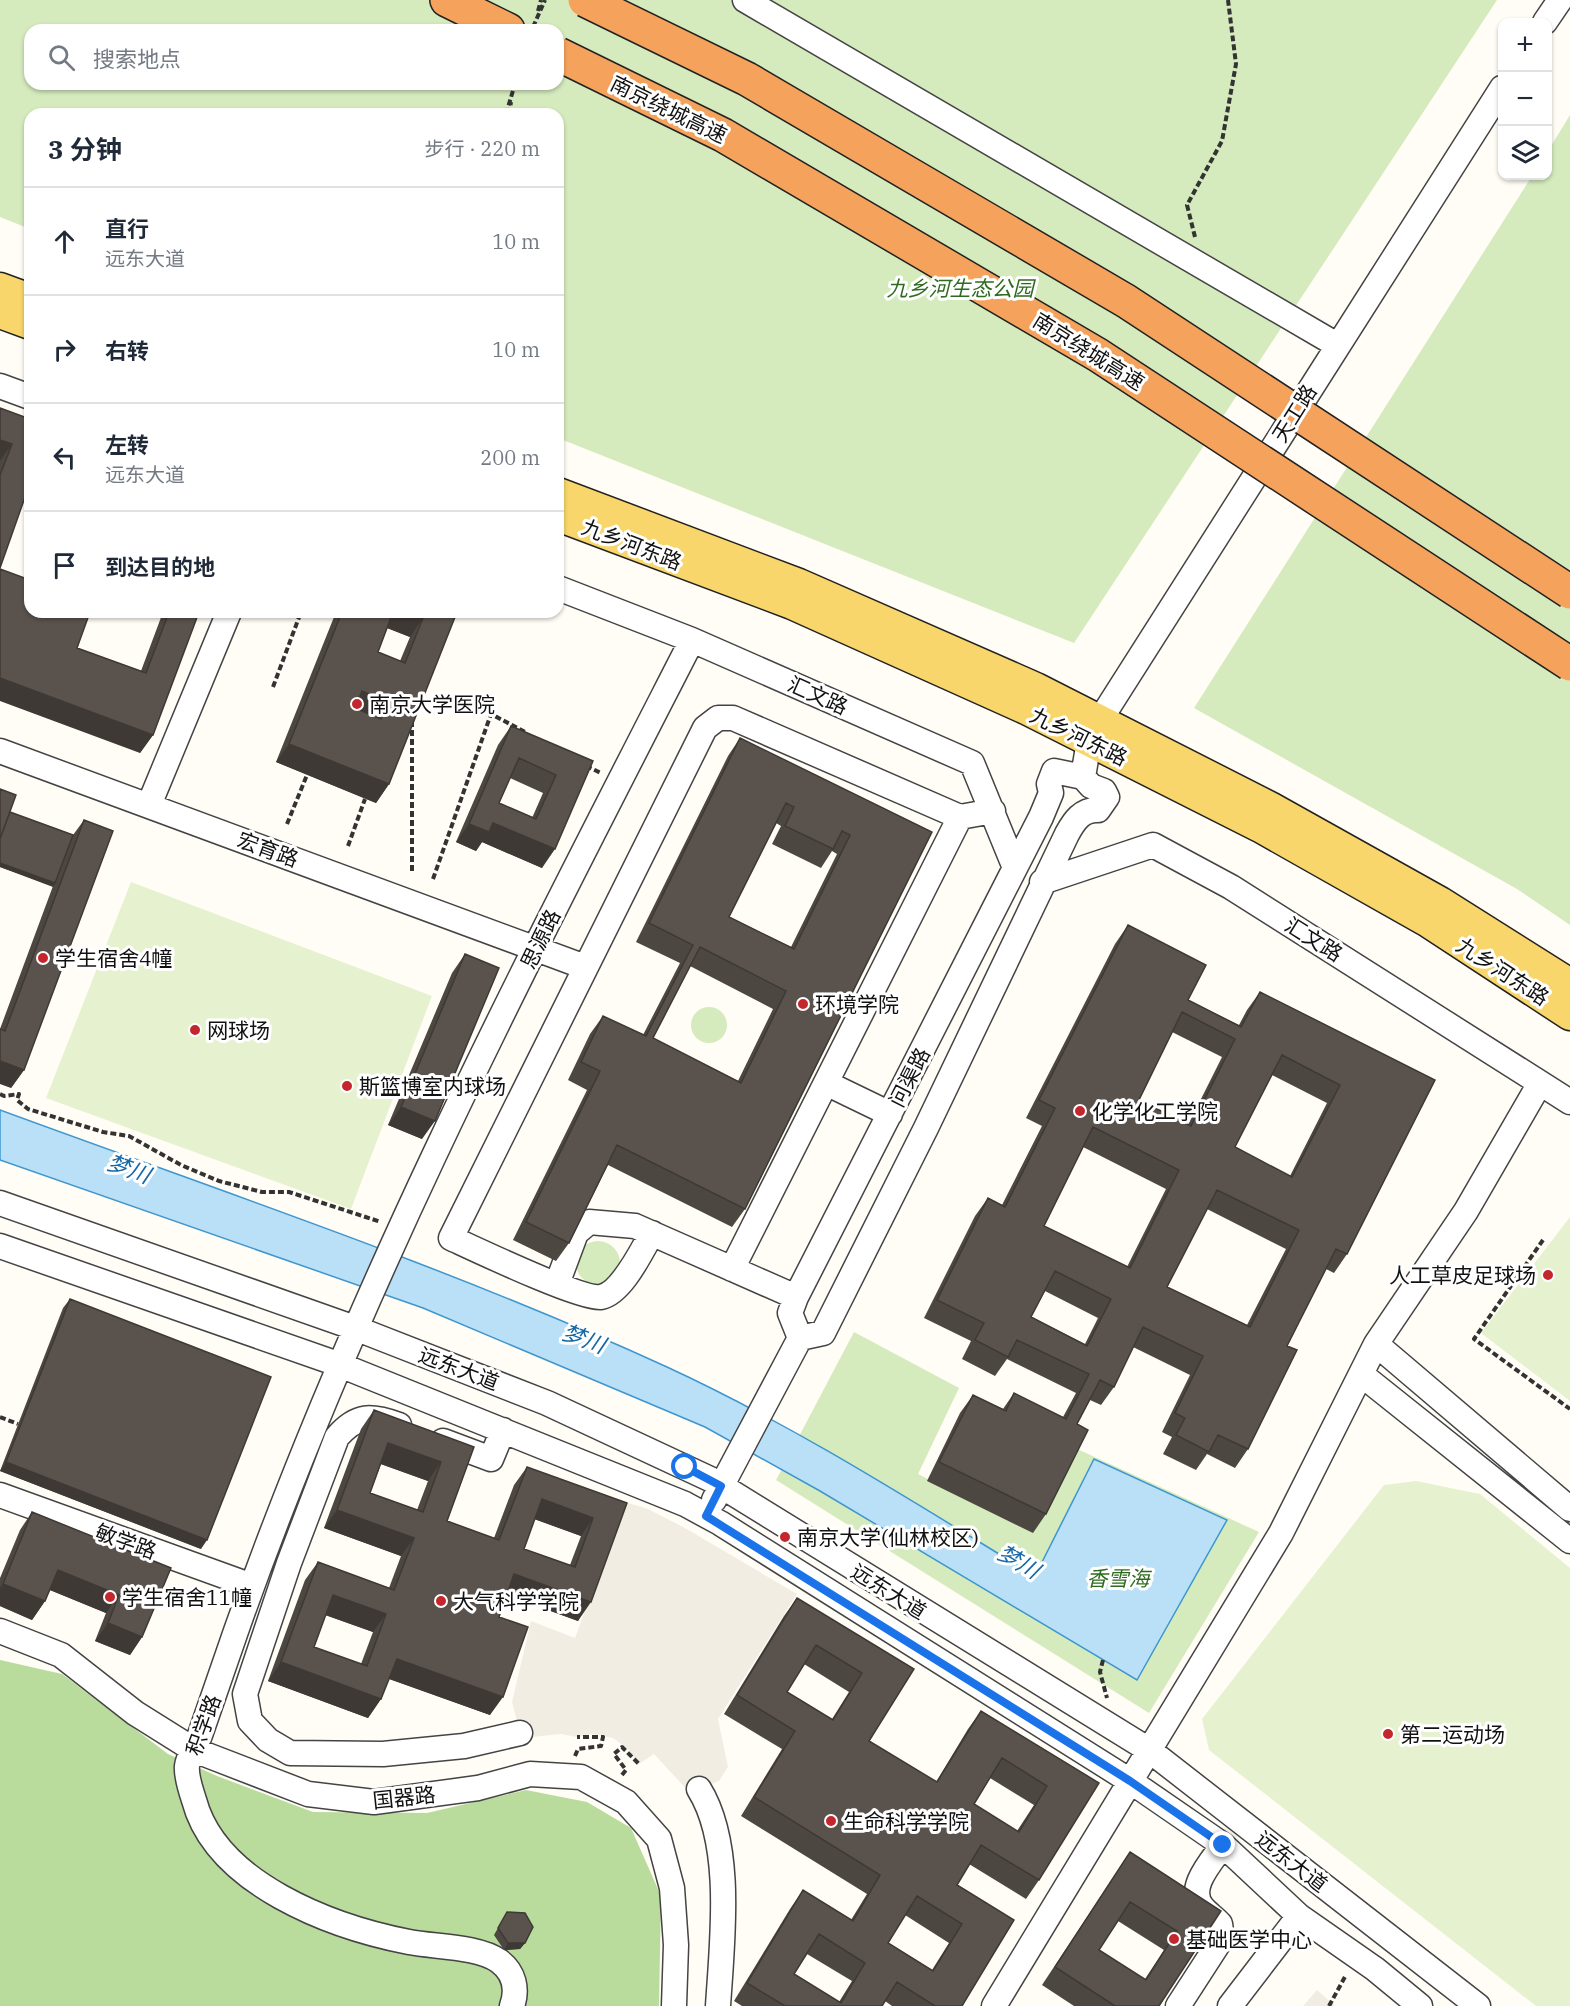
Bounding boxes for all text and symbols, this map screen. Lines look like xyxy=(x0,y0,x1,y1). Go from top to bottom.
map controls xyxy=(1498,18,1552,180)
button: + xyxy=(1498,18,1552,72)
search box xyxy=(24,24,564,90)
icon: search xyxy=(45,41,78,74)
text: 搜索地点 xyxy=(93,44,181,73)
street label: 南京绕城高速 xyxy=(606,69,732,149)
button: − xyxy=(1498,72,1552,126)
button: layers xyxy=(1498,126,1552,180)
text: 3 分钟 xyxy=(48,132,122,166)
text: 步行 · 220 m xyxy=(425,135,540,162)
text: 直行 xyxy=(105,214,149,243)
icon: ahead xyxy=(48,225,81,258)
text: 10 m xyxy=(492,228,540,255)
text: 远东大道 xyxy=(105,245,185,272)
park label: 九乡河生态公园 xyxy=(887,274,1036,302)
street label: 南京绕城高速 xyxy=(1028,306,1150,396)
icon: right xyxy=(48,333,81,366)
text: 右转 xyxy=(105,336,149,365)
text: 10 m xyxy=(492,336,540,363)
street label: 天工路 xyxy=(1265,379,1323,447)
text: 左转 xyxy=(105,430,149,459)
icon: left xyxy=(48,441,81,474)
text: 200 m xyxy=(480,444,540,471)
text: 远东大道 xyxy=(105,461,185,488)
street label: 九乡河东路 xyxy=(578,512,686,576)
icon: arrive xyxy=(48,549,81,582)
text: 到达目的地 xyxy=(105,552,215,581)
street label: 汇文路 xyxy=(784,669,852,721)
place label: 南京大学医院 xyxy=(369,690,495,718)
marker: 南京大学医院 xyxy=(350,697,364,711)
street label: 九乡河东路 xyxy=(1026,700,1132,772)
street label: 宏育路 xyxy=(234,825,302,873)
street label: 思源路 xyxy=(514,905,566,973)
street label: 汇文路 xyxy=(1280,910,1348,968)
street label: 九乡河东路 xyxy=(1451,931,1555,1011)
place label: 学生宿舍4幢 xyxy=(55,944,173,972)
marker: 学生宿舍4幢 xyxy=(36,951,50,965)
place label: 环境学院 xyxy=(815,990,899,1018)
marker: 环境学院 xyxy=(796,997,810,1011)
place label: 网球场 xyxy=(207,1016,270,1044)
marker: 网球场 xyxy=(188,1023,202,1037)
street label: 问渠路 xyxy=(882,1043,936,1111)
place label: 斯篮博室内球场 xyxy=(359,1072,506,1100)
marker: 斯篮博室内球场 xyxy=(340,1079,354,1093)
place label: 化学化工学院 xyxy=(1092,1097,1218,1125)
marker: 化学化工学院 xyxy=(1073,1104,1087,1118)
water label: 梦川 xyxy=(103,1147,157,1190)
place label: 人工草皮足球场 xyxy=(1389,1261,1536,1289)
marker: 人工草皮足球场 xyxy=(1541,1268,1555,1282)
water label: 梦川 xyxy=(558,1317,612,1360)
street label: 远东大道 xyxy=(415,1340,503,1396)
route start xyxy=(671,1453,697,1479)
street label: 敏学路 xyxy=(92,1517,160,1565)
place label: 南京大学(仙林校区) xyxy=(797,1523,979,1551)
marker: 南京大学(仙林校区) xyxy=(778,1530,792,1544)
water label: 梦川 xyxy=(993,1537,1047,1586)
street label: 远东大道 xyxy=(846,1557,932,1625)
park label: 香雪海 xyxy=(1087,1564,1152,1592)
place label: 学生宿舍11幢 xyxy=(122,1583,252,1611)
place label: 大气科学学院 xyxy=(453,1587,579,1615)
marker: 学生宿舍11幢 xyxy=(103,1590,117,1604)
marker: 大气科学学院 xyxy=(434,1594,448,1608)
street label: 积学路 xyxy=(179,1691,227,1759)
place label: 第二运动场 xyxy=(1400,1720,1505,1748)
marker: 第二运动场 xyxy=(1381,1727,1395,1741)
street label: 国器路 xyxy=(371,1780,437,1814)
place label: 生命科学学院 xyxy=(843,1807,969,1835)
marker: 生命科学学院 xyxy=(824,1814,838,1828)
street label: 远东大道 xyxy=(1250,1824,1334,1898)
route end xyxy=(1209,1831,1235,1857)
place label: 基础医学中心 xyxy=(1186,1925,1312,1953)
marker: 基础医学中心 xyxy=(1167,1932,1181,1946)

